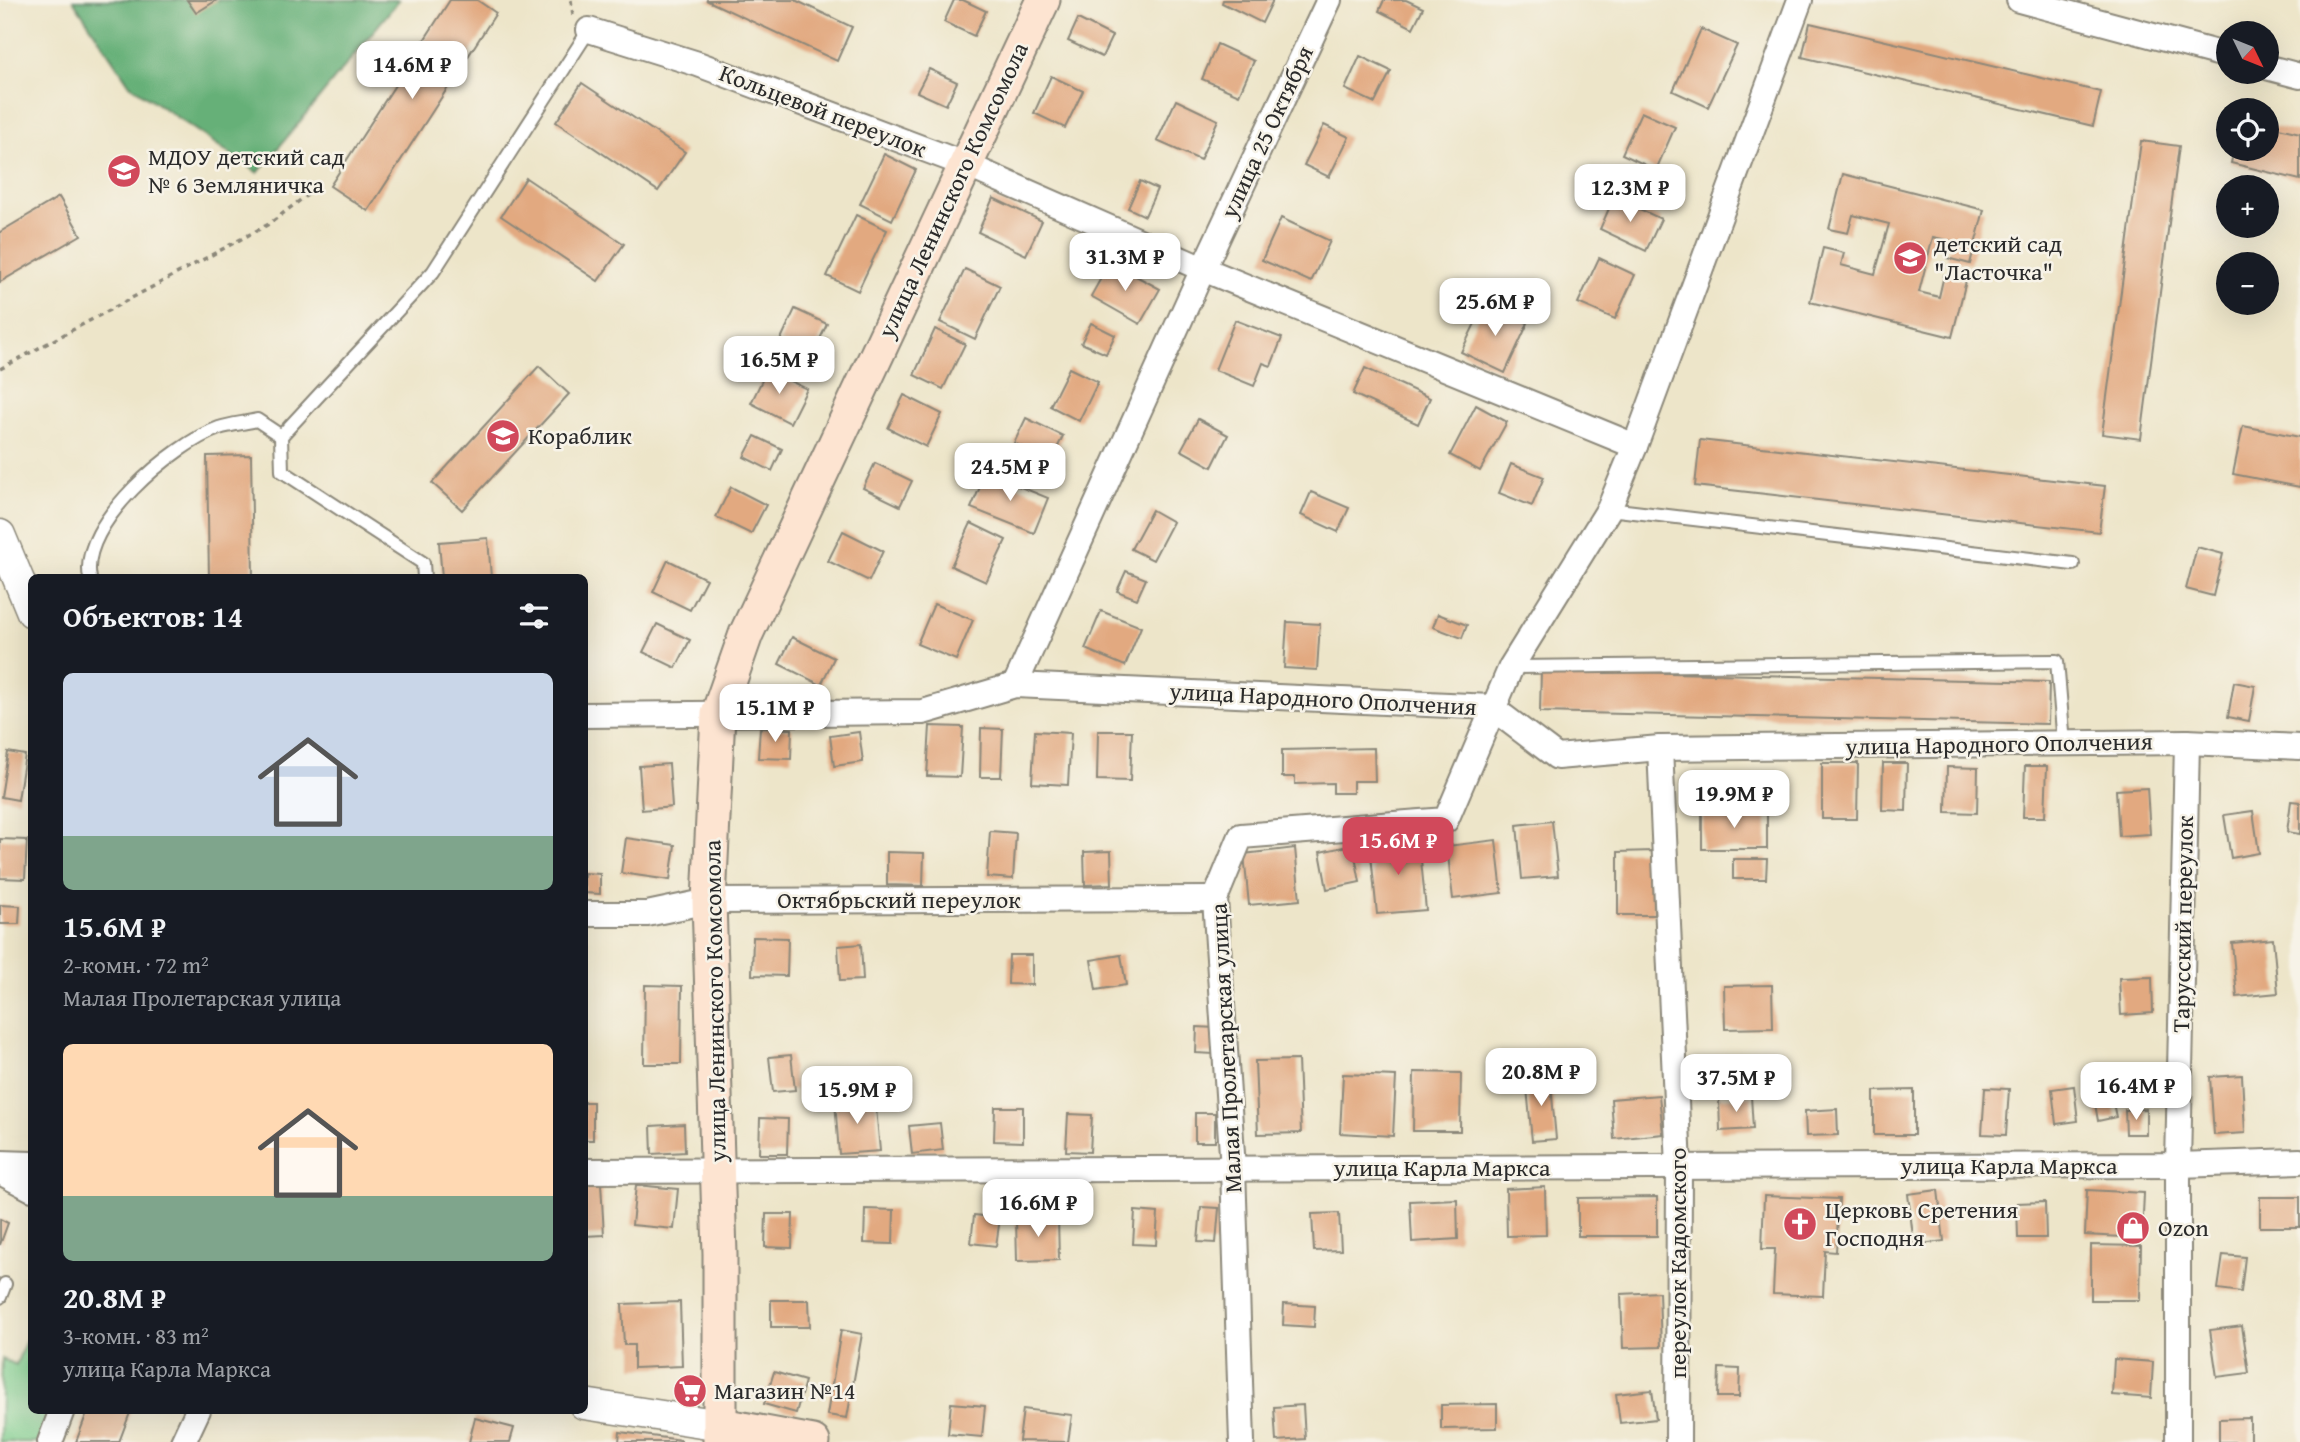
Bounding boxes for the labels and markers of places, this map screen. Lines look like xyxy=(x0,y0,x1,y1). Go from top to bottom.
pin: 14.6M ₽ xyxy=(347,42,477,101)
place label: МДОУ детский сад № 6 Земляничка xyxy=(148,139,345,202)
school or university icon: МДОУ детский сад № 6 Земляничка xyxy=(105,152,143,190)
pin: 12.3M ₽ xyxy=(1565,164,1695,224)
place label: детский сад "Ласточка" xyxy=(1934,226,2062,289)
pin: 31.3M ₽ xyxy=(1060,233,1190,293)
school or university icon: детский сад "Ласточка" xyxy=(1891,239,1929,277)
pin: 25.6M ₽ xyxy=(1430,278,1560,338)
pin: 16.5M ₽ xyxy=(714,336,844,396)
school or university icon: Кораблик xyxy=(484,417,522,455)
place label: Кораблик xyxy=(528,418,632,453)
pin: 24.5M ₽ xyxy=(945,444,1075,503)
pin: 15.1M ₽ xyxy=(710,684,840,744)
pin: 19.9M ₽ xyxy=(1669,770,1799,830)
pin: 15.6M ₽ xyxy=(1333,818,1463,877)
pin: 20.8M ₽ xyxy=(1476,1048,1606,1108)
pin: 37.5M ₽ xyxy=(1671,1054,1801,1114)
pin: 16.4M ₽ xyxy=(2071,1062,2201,1122)
pin: 15.9M ₽ xyxy=(792,1066,922,1126)
pin: 16.6M ₽ xyxy=(973,1180,1103,1239)
place label: Церковь Сретения Господня xyxy=(1825,1192,2018,1255)
church icon: Церковь Сретения Господня xyxy=(1781,1205,1819,1243)
shop icon: Ozon xyxy=(2114,1209,2152,1247)
place label: Ozon xyxy=(2158,1210,2209,1245)
supermarket icon: Магазин №14 xyxy=(671,1372,709,1410)
place label: Магазин №14 xyxy=(714,1373,856,1408)

